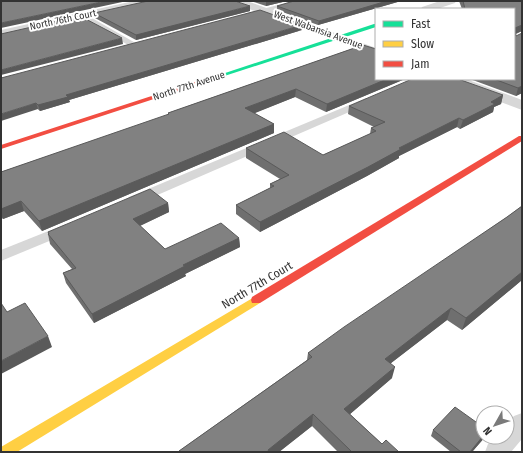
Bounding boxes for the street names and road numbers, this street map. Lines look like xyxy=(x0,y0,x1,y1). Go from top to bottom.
street label: North 76th Court xyxy=(29,7,98,33)
street label: West Wabansia Avenue xyxy=(272,8,364,52)
street label: North 77th Avenue xyxy=(152,69,226,103)
street label: North 77th Court xyxy=(219,258,295,312)

